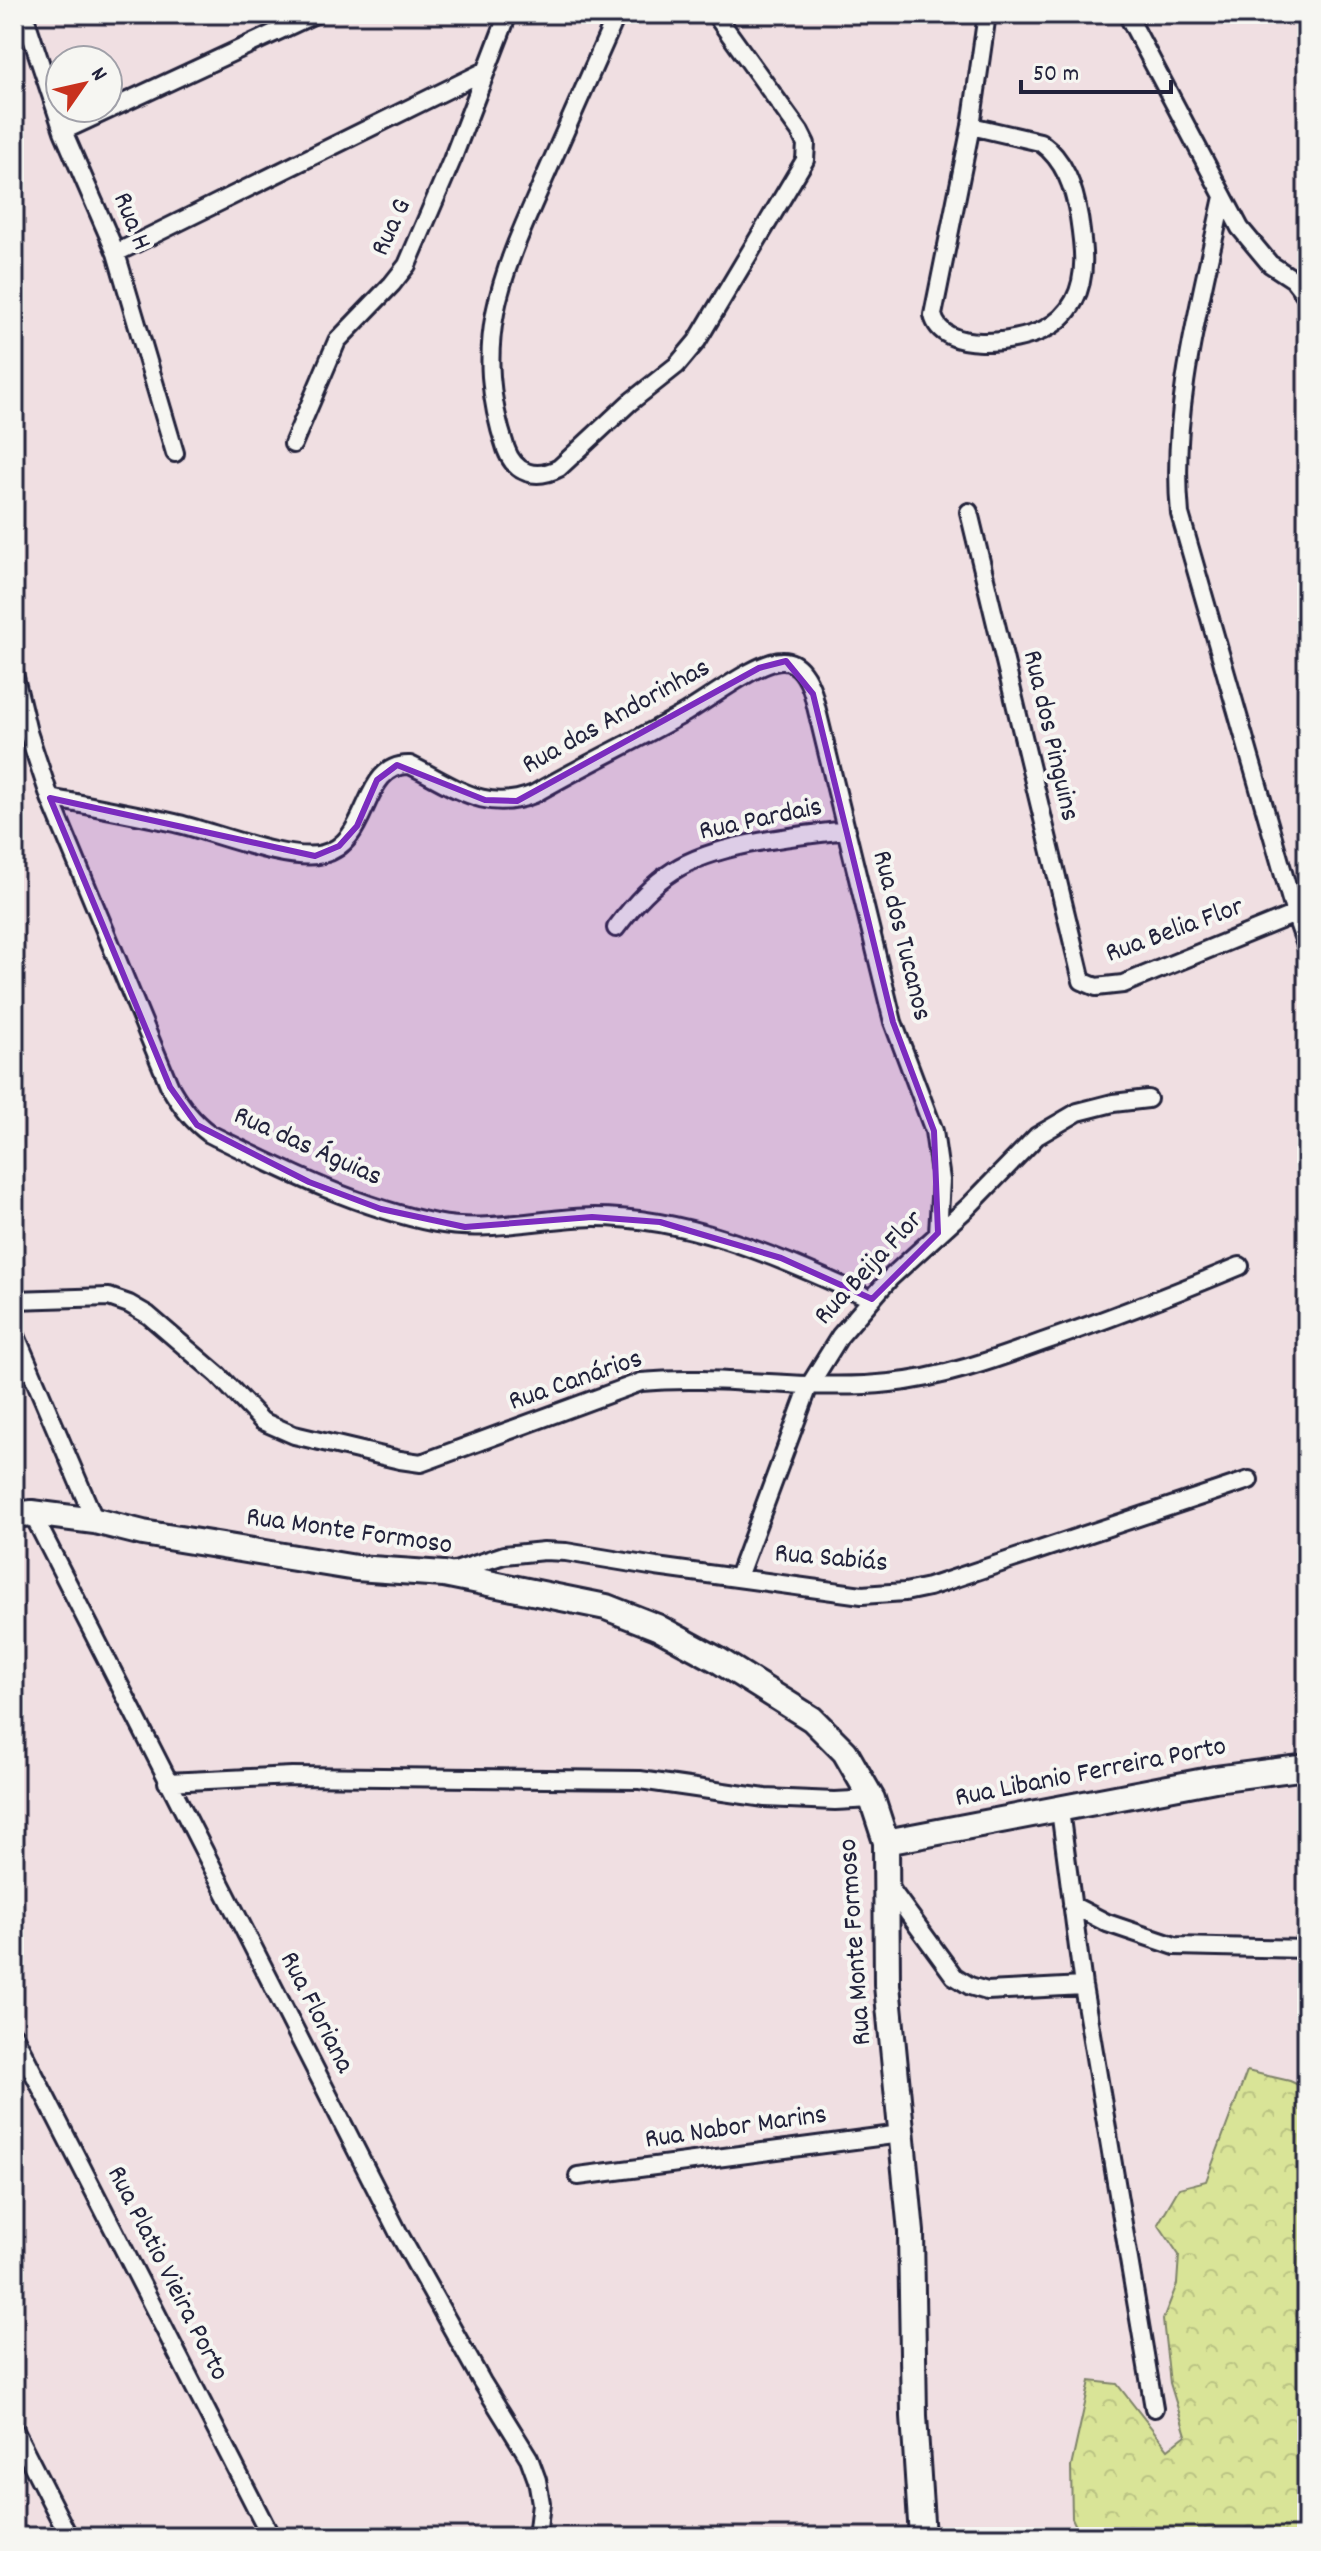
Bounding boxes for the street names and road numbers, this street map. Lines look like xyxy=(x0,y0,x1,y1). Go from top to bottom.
street label: Rua H xyxy=(100,187,160,257)
street label: Rua G xyxy=(362,193,424,263)
street label: Rua dos Pinguins xyxy=(1010,647,1088,825)
street label: Rua das Andorinhas xyxy=(516,650,718,786)
street label: Rua Pardais xyxy=(696,788,826,854)
street label: Rua dos Tucanos xyxy=(860,847,940,1025)
street label: Rua Belia Flor xyxy=(1100,888,1250,975)
street label: Rua das Águias xyxy=(226,1097,388,1199)
street label: Rua Beija Flor xyxy=(806,1202,934,1336)
street label: Rua Canários xyxy=(504,1340,648,1424)
street label: Rua Monte Formoso xyxy=(244,1499,454,1567)
street label: Rua Sabiás xyxy=(773,1535,889,1585)
street label: Rua Libanio Ferreira Porto xyxy=(952,1728,1230,1820)
street label: Rua Monte Formoso xyxy=(830,1837,884,2047)
street label: Rua Floriana xyxy=(267,1945,363,2081)
street label: Rua Nabor Marins xyxy=(642,2096,830,2162)
street label: Rua Platio Vieira Porto xyxy=(95,2160,237,2388)

